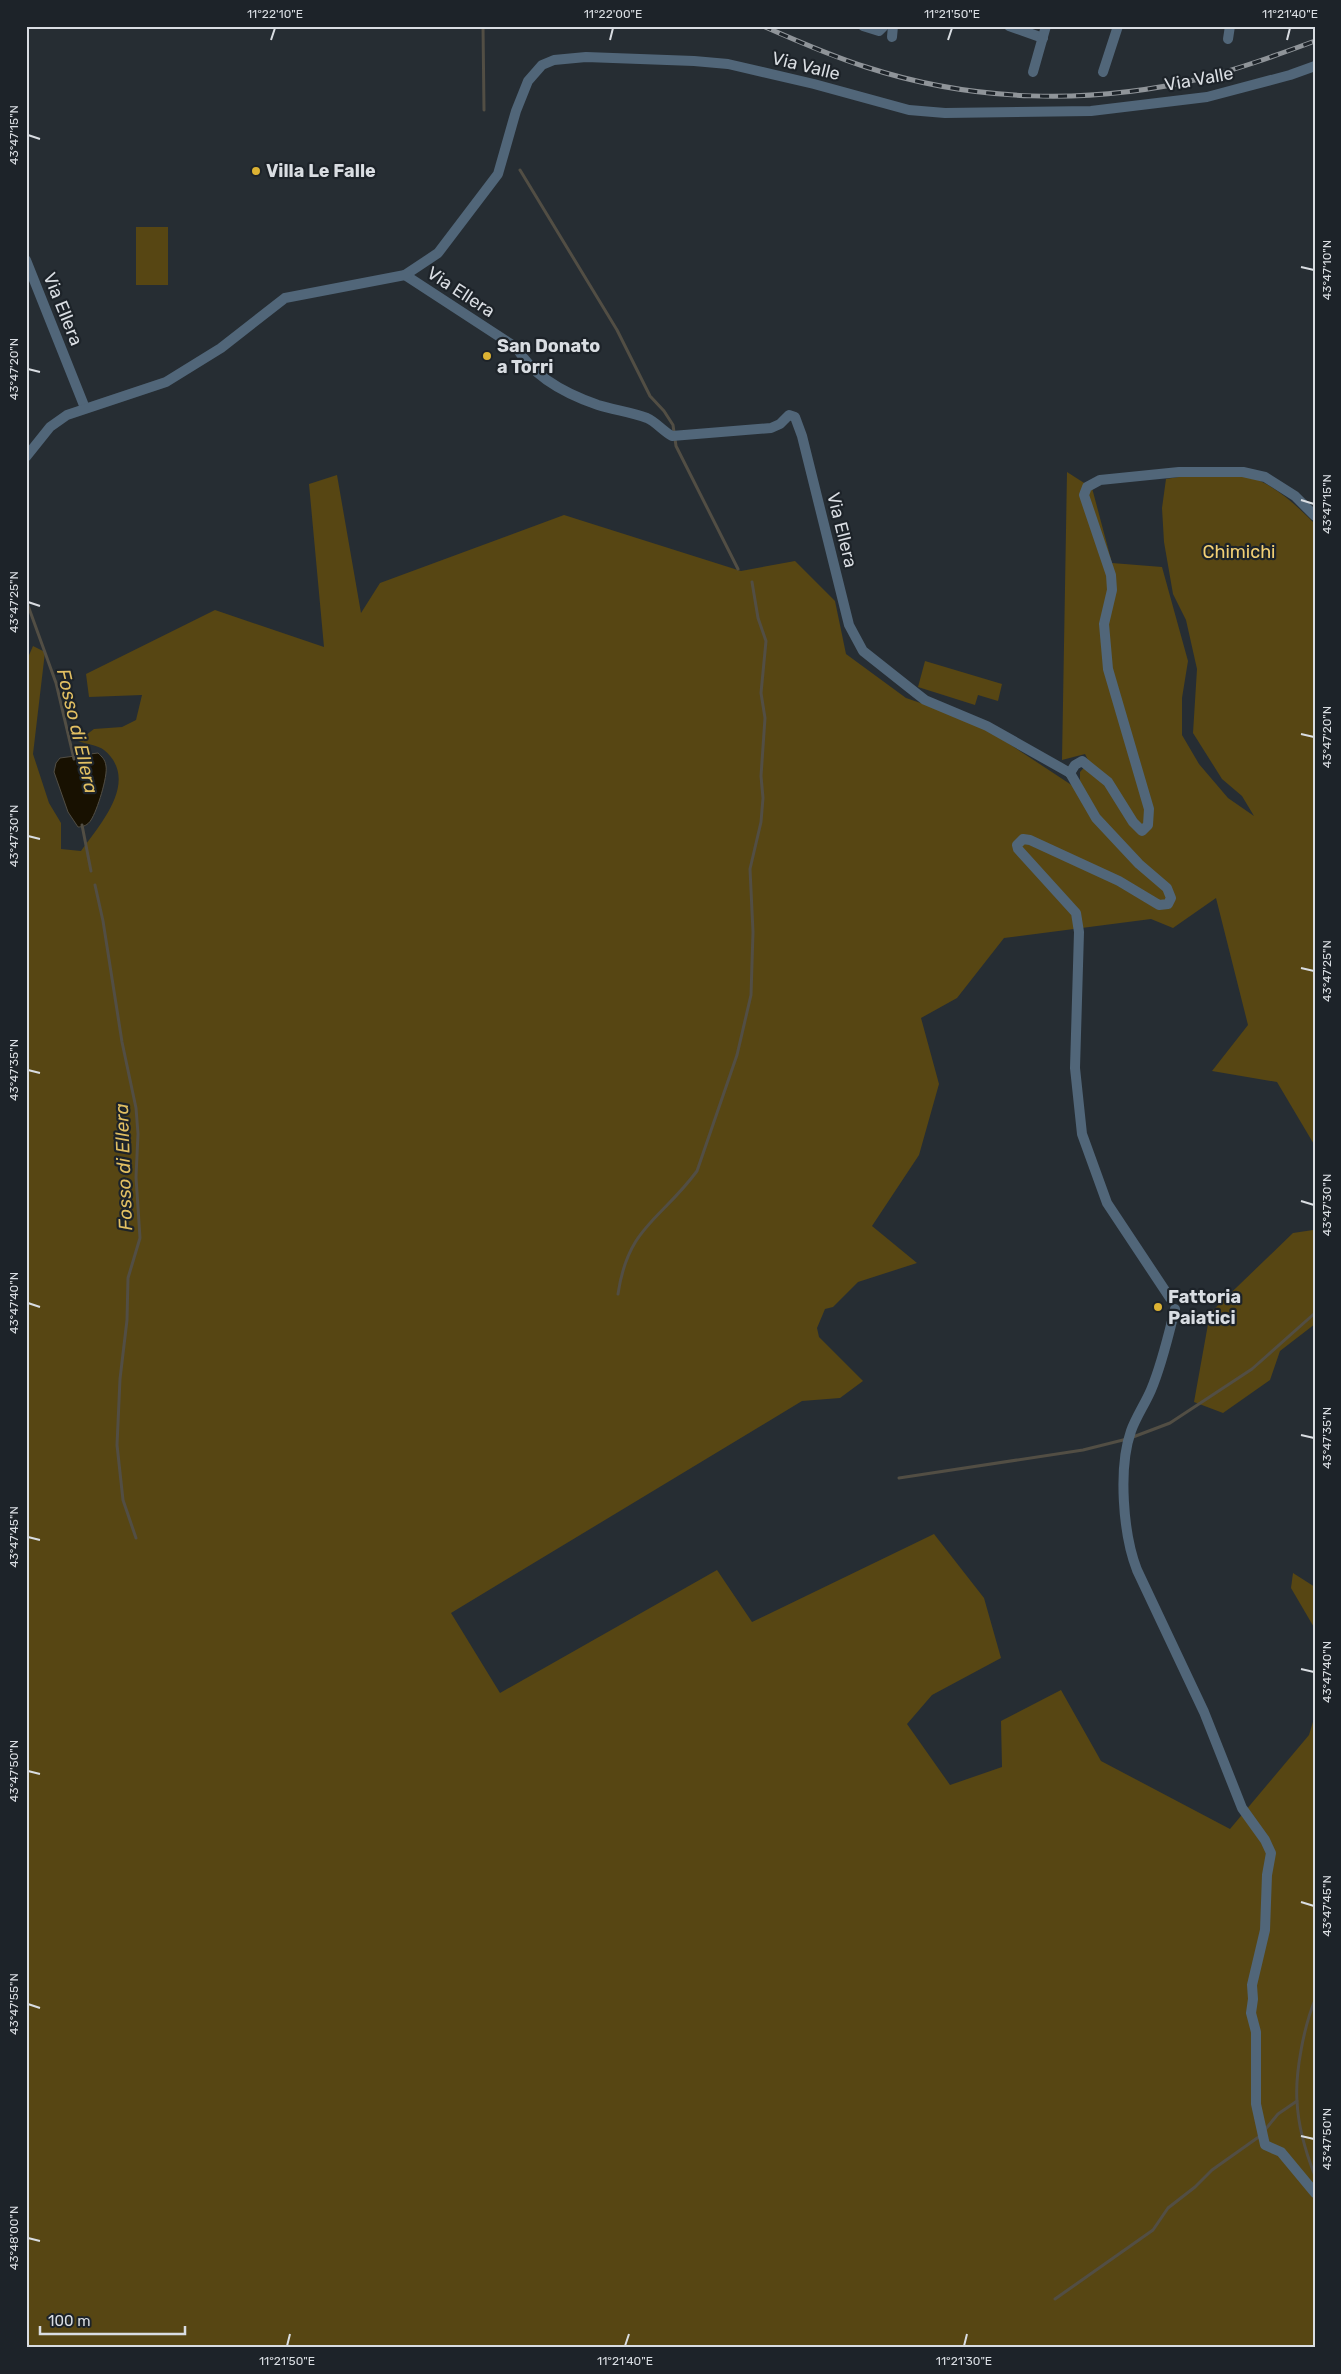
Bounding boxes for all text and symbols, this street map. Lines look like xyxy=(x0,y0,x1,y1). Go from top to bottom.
text: 11°22'10"E xyxy=(247,7,303,21)
text: 11°22'00"E xyxy=(584,7,642,21)
text: 11°21'50"E xyxy=(924,7,980,21)
text: 11°21'40"E xyxy=(1262,7,1318,21)
street label: Via Valle xyxy=(770,47,842,85)
street label: Via Valle xyxy=(1163,62,1235,96)
text: 43°47'15"N xyxy=(7,105,21,165)
place label: Villa Le Falle xyxy=(266,160,376,182)
marker: Villa Le Falle xyxy=(250,165,262,177)
text: 43°47'10"N xyxy=(1320,240,1334,300)
street label: Via Ellera xyxy=(423,262,499,322)
street label: Via Ellera xyxy=(38,269,88,349)
place label: San Donato a Torri xyxy=(497,335,600,378)
text: 43°47'20"N xyxy=(7,338,21,400)
marker: San Donato a Torri xyxy=(481,350,493,362)
text: 43°47'15"N xyxy=(1320,474,1334,534)
street label: Via Ellera xyxy=(822,490,862,570)
park label: Chimichi xyxy=(1203,541,1275,563)
text: 43°47'25"N xyxy=(7,571,21,633)
water label: Fosso di Ellera xyxy=(52,667,103,796)
text: 43°47'20"N xyxy=(1320,706,1334,768)
text: 43°47'30"N xyxy=(7,805,21,867)
text: 43°47'25"N xyxy=(1320,940,1334,1002)
text: 43°47'35"N xyxy=(7,1039,21,1101)
water label: Fosso di Ellera xyxy=(110,1103,137,1231)
text: 43°47'30"N xyxy=(1320,1174,1334,1236)
text: 43°47'40"N xyxy=(7,1272,21,1334)
place label: Fattoria Paiatici xyxy=(1168,1286,1241,1329)
marker: Fattoria Paiatici xyxy=(1152,1301,1164,1313)
text: 43°47'35"N xyxy=(1320,1407,1334,1469)
text: 43°47'45"N xyxy=(7,1506,21,1568)
text: 43°47'40"N xyxy=(1320,1641,1334,1703)
text: 43°47'50"N xyxy=(7,1740,21,1802)
text: 43°47'45"N xyxy=(1320,1875,1334,1937)
text: 43°47'55"N xyxy=(7,1973,21,2035)
text: 43°47'50"N xyxy=(1320,2108,1334,2170)
text: 43°48'00"N xyxy=(7,2206,21,2270)
scale bar xyxy=(40,2304,185,2336)
text: 100 m xyxy=(48,2312,90,2330)
text: 11°21'50"E xyxy=(259,2354,315,2368)
text: 11°21'40"E xyxy=(597,2354,653,2368)
text: 11°21'30"E xyxy=(936,2354,992,2368)

